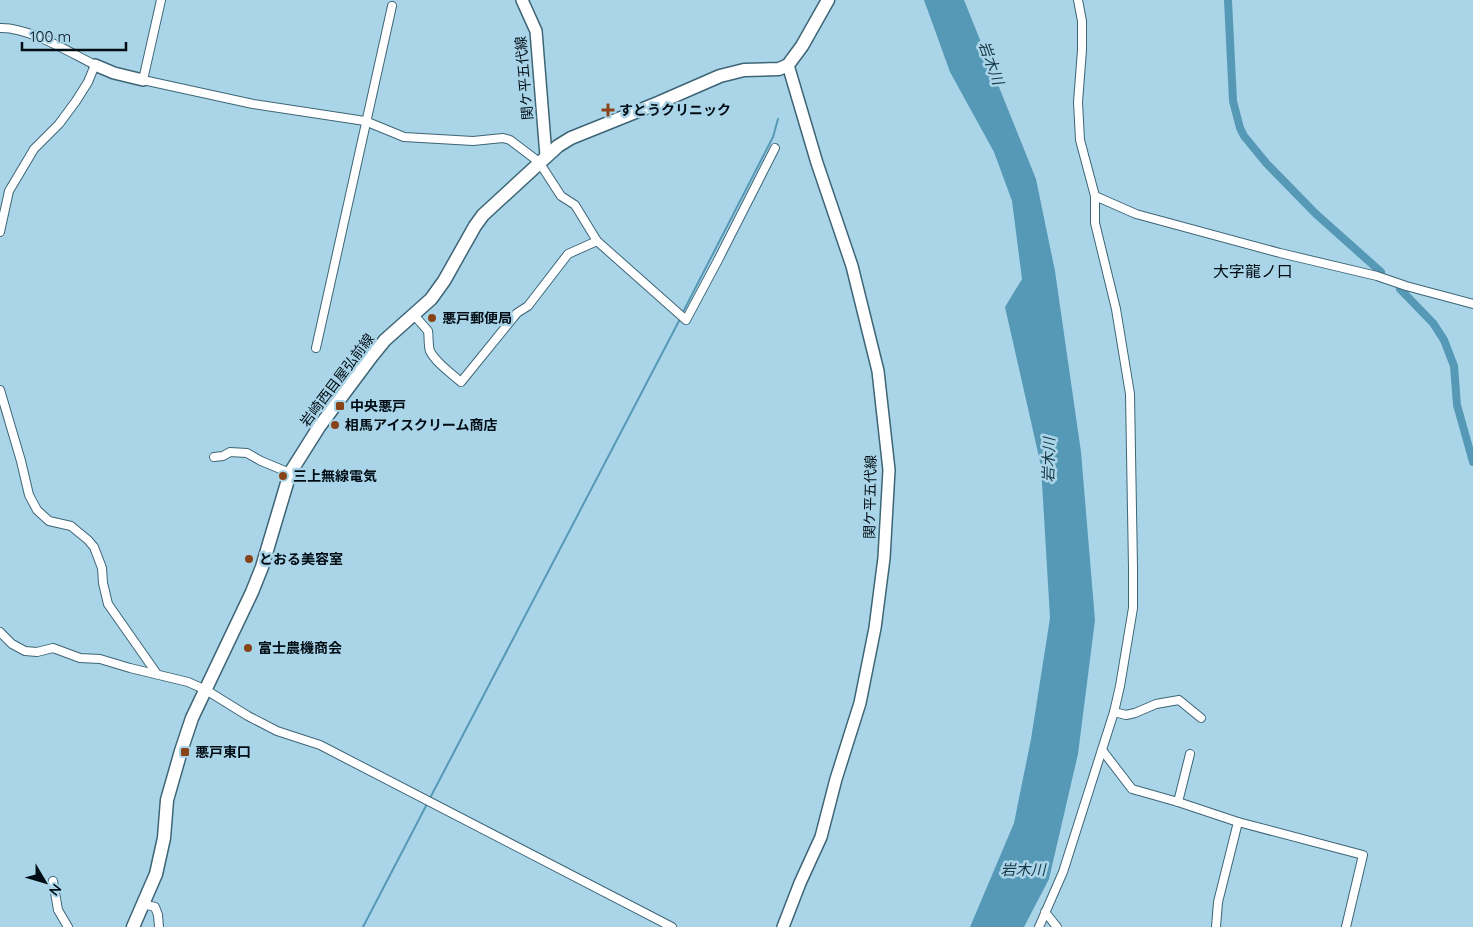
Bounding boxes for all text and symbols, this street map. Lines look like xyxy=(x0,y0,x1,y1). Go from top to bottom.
scale bar xyxy=(22,20,126,52)
text: 100 m xyxy=(30,27,71,46)
street label: 関ケ平五代線 xyxy=(511,35,537,121)
water label: 岩木川 xyxy=(975,38,1009,89)
place label: すとうクリニック xyxy=(619,101,731,119)
marker: すとうクリニック xyxy=(601,103,615,117)
district label: 大字龍ノ口 xyxy=(1213,261,1293,281)
place label: 悪戸郵便局 xyxy=(442,309,512,327)
marker: 悪戸郵便局 xyxy=(426,312,438,324)
street label: 岩崎西目屋弘前線 xyxy=(296,330,378,430)
place label: 中央悪戸 xyxy=(350,397,406,415)
marker: 中央悪戸 xyxy=(334,400,346,412)
place label: 相馬アイスクリーム商店 xyxy=(345,416,497,434)
marker: 相馬アイスクリーム商店 xyxy=(329,419,341,431)
water label: 岩木川 xyxy=(1039,435,1058,483)
street label: 関ケ平五代線 xyxy=(860,455,880,539)
place label: 三上無線電気 xyxy=(293,467,377,485)
marker: 三上無線電気 xyxy=(277,470,289,482)
place label: とおる美容室 xyxy=(259,550,343,568)
marker: とおる美容室 xyxy=(243,553,255,565)
place label: 富士農機商会 xyxy=(258,639,342,657)
marker: 富士農機商会 xyxy=(242,642,254,654)
place label: 悪戸東口 xyxy=(195,743,251,761)
marker: 悪戸東口 xyxy=(179,746,191,758)
north arrow xyxy=(20,857,70,907)
water label: 岩木川 xyxy=(1000,860,1047,879)
text: N xyxy=(45,880,66,900)

